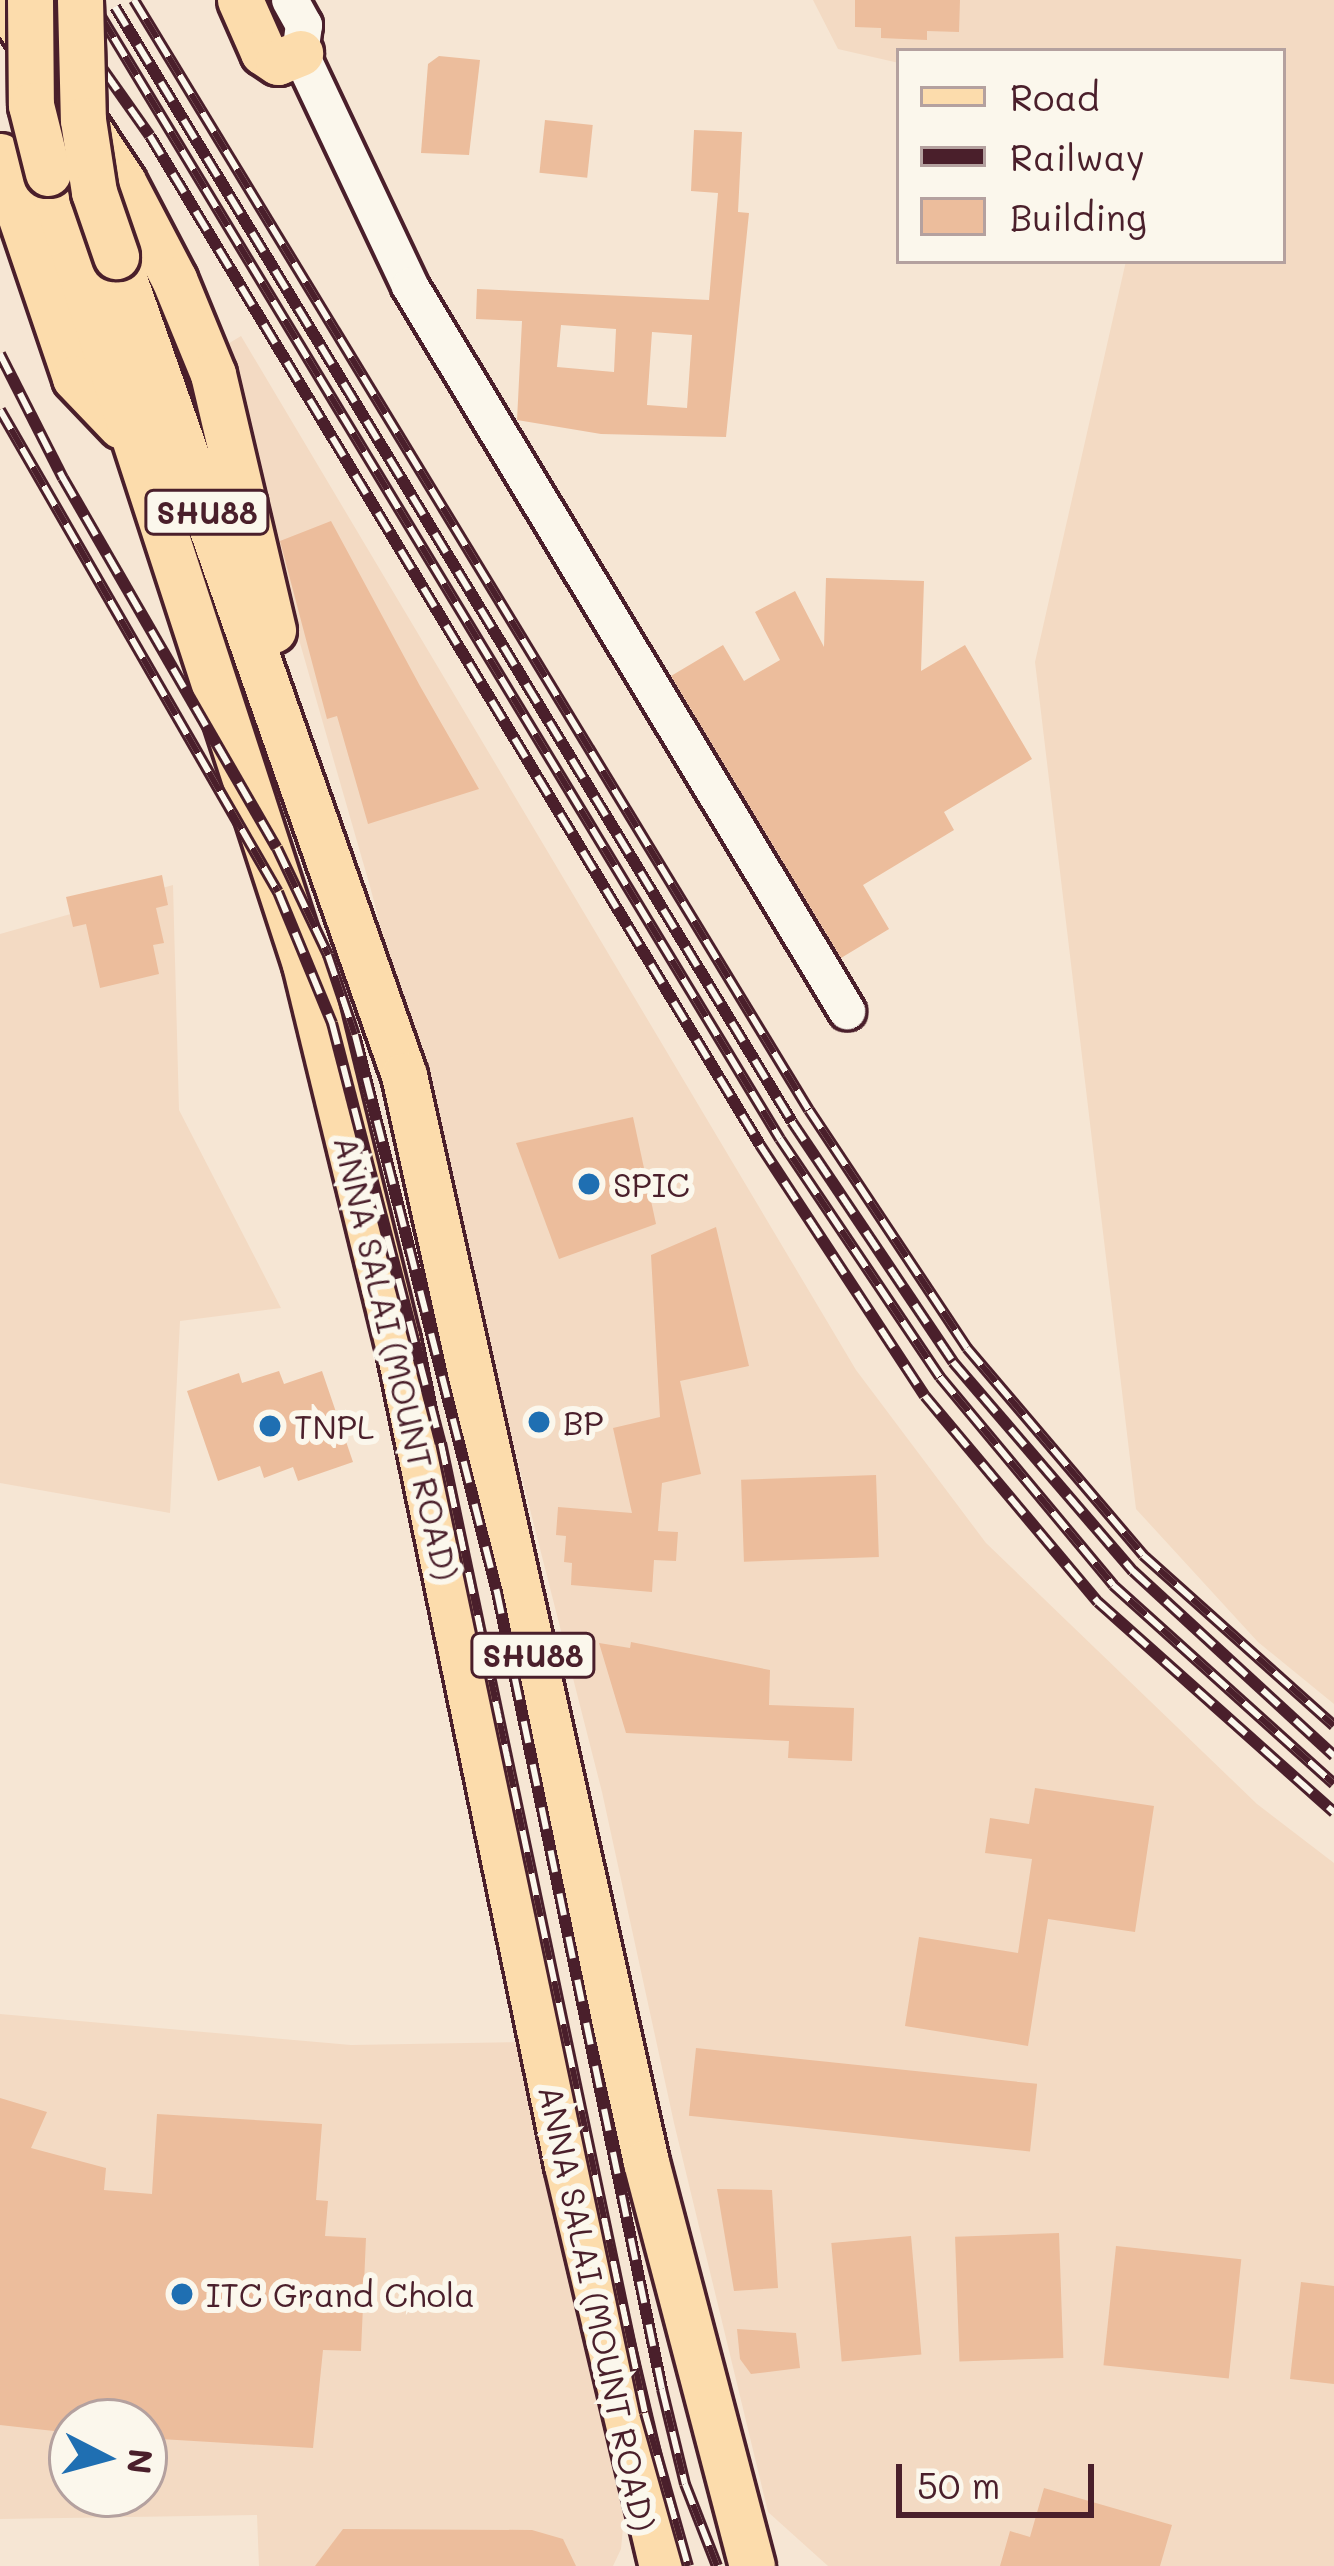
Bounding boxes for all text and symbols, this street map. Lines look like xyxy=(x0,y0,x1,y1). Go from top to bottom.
legend xyxy=(896,48,1286,264)
text: Road xyxy=(1010,73,1100,120)
text: Railway xyxy=(1010,133,1145,180)
text: Building xyxy=(1010,193,1147,240)
road number: SHU88 xyxy=(144,488,270,536)
street label: ANNA SALAI (MOUNT ROAD) xyxy=(327,1132,467,1584)
place label: SPIC xyxy=(613,1164,690,1204)
marker: SPIC xyxy=(576,1171,602,1197)
place label: BP xyxy=(563,1402,604,1442)
place label: TNPL xyxy=(294,1406,374,1446)
marker: BP xyxy=(526,1409,552,1435)
marker: TNPL xyxy=(257,1413,283,1439)
road number: SHU88 xyxy=(470,1631,596,1679)
street label: ANNA SALAI (MOUNT ROAD) xyxy=(531,2082,665,2534)
place label: ITC Grand Chola xyxy=(206,2274,475,2314)
marker: ITC Grand Chola xyxy=(169,2281,195,2307)
north arrow xyxy=(48,2398,168,2518)
scale bar xyxy=(902,2440,1100,2514)
text: N xyxy=(119,2447,164,2476)
text: 50 m xyxy=(917,2461,1000,2508)

